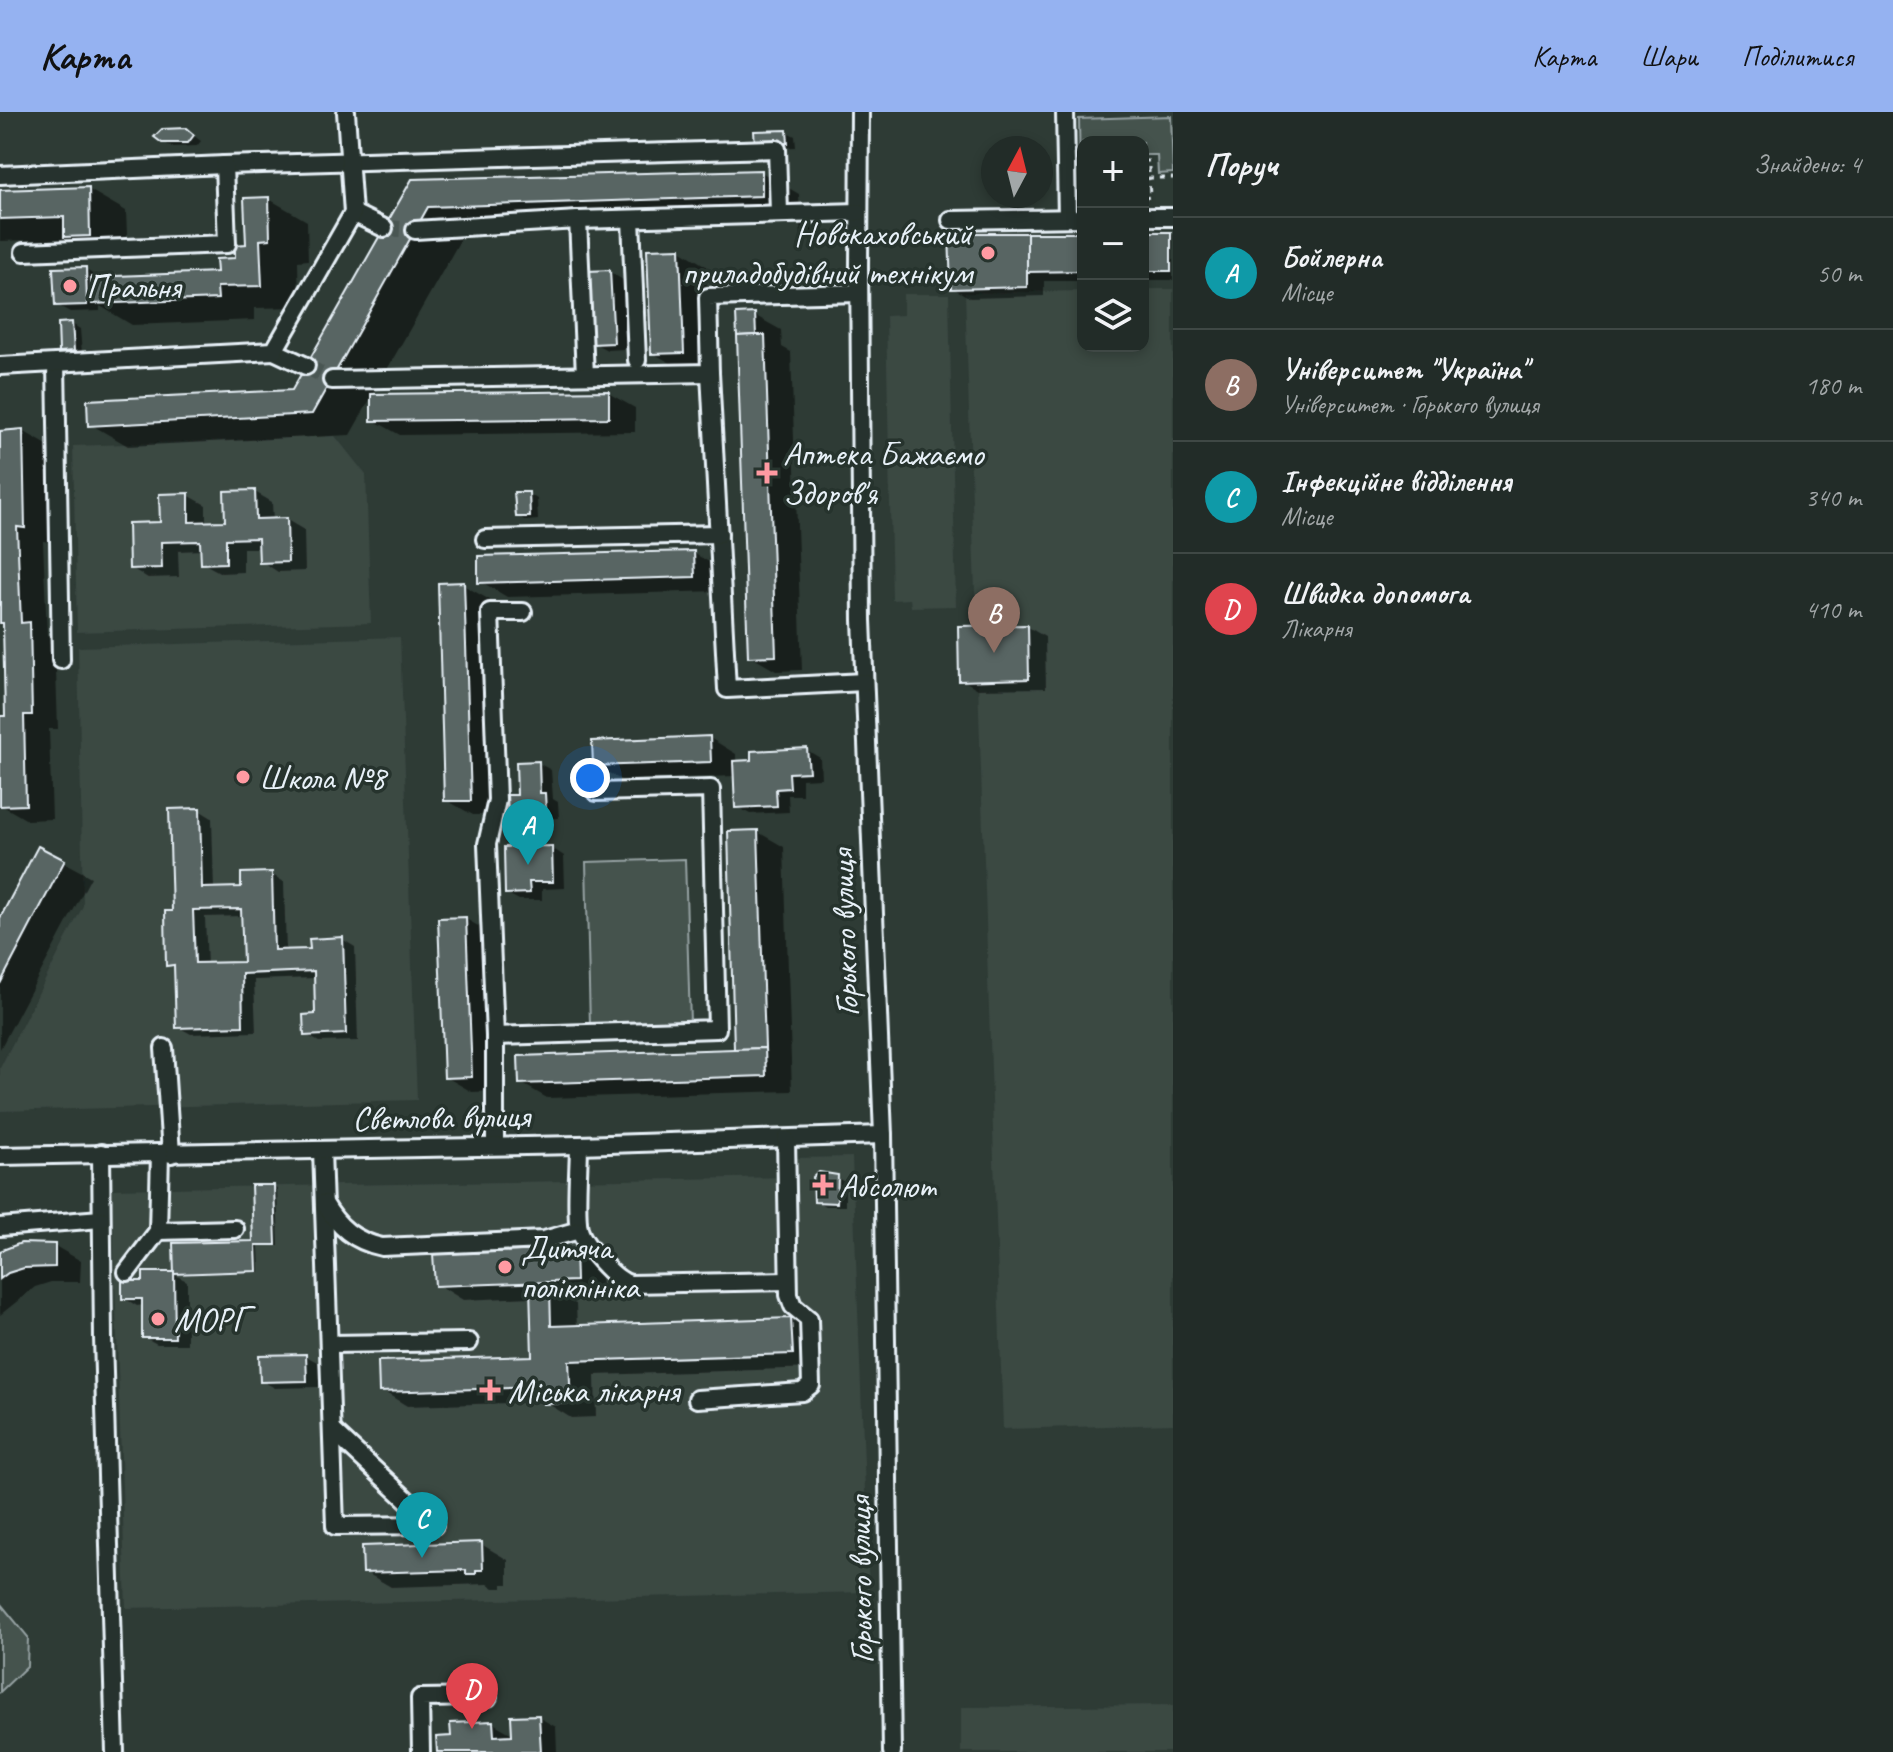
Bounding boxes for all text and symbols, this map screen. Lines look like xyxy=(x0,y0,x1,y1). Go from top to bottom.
text: Карта xyxy=(40,33,130,80)
text: Карта xyxy=(1532,39,1596,74)
text: Шари xyxy=(1640,39,1698,74)
text: Поділитися xyxy=(1742,39,1853,74)
north arrow xyxy=(981,136,1053,208)
map controls xyxy=(1077,136,1149,352)
button: + xyxy=(1077,136,1149,208)
text: Поруч xyxy=(1205,143,1278,186)
text: Знайдено: 4 xyxy=(1754,148,1861,181)
button: − xyxy=(1077,208,1149,280)
place label: Новокаховський приладобудівний технікум xyxy=(682,212,974,294)
text: Бойлерна xyxy=(1281,238,1382,276)
marker: Новокаховський приладобудівний технікум xyxy=(979,244,997,262)
text: A xyxy=(1224,257,1238,290)
text: 50 m xyxy=(1817,257,1861,290)
place label: Пральня xyxy=(86,265,183,308)
text: Місце xyxy=(1281,276,1332,309)
marker: Пральня xyxy=(61,277,79,295)
button: layers xyxy=(1077,280,1149,352)
text: Університет "Україна" xyxy=(1281,350,1527,388)
text: B xyxy=(1224,369,1238,402)
text: 180 m xyxy=(1805,369,1861,402)
text: Університет · Горького вулиця xyxy=(1281,388,1539,421)
place label: Аптека Бажаємо Здоров'я xyxy=(783,432,986,514)
text: Інфекційне відділення xyxy=(1281,462,1512,500)
marker: Аптека Бажаємо Здоров'я xyxy=(758,464,776,482)
text: C xyxy=(1225,481,1237,514)
text: 340 m xyxy=(1805,481,1861,514)
text: Місце xyxy=(1281,500,1332,533)
text: Швидка допомога xyxy=(1281,574,1469,612)
pin: B xyxy=(968,587,1020,653)
text: D xyxy=(1223,593,1239,626)
text: 410 m xyxy=(1805,593,1861,626)
text: Лікарня xyxy=(1281,612,1351,645)
place label: Школа №8 xyxy=(259,756,389,799)
your location xyxy=(570,758,610,798)
marker: Школа №8 xyxy=(234,768,252,786)
pin: A xyxy=(502,799,554,865)
street label: Горького вулиця xyxy=(820,846,868,1017)
street label: Свєтлова вулиця xyxy=(352,1094,532,1140)
place label: Абсолют xyxy=(839,1164,938,1207)
marker: Абсолют xyxy=(814,1176,832,1194)
place label: Дитяча поліклініка xyxy=(521,1226,641,1308)
marker: Дитяча поліклініка xyxy=(496,1258,514,1276)
place label: МОРГ xyxy=(174,1298,256,1341)
marker: МОРГ xyxy=(149,1310,167,1328)
place label: Міська лікарня xyxy=(508,1369,682,1412)
marker: Міська лікарня xyxy=(479,1379,501,1401)
pin: C xyxy=(396,1492,448,1558)
street label: Горького вулиця xyxy=(837,1494,883,1664)
pin: D xyxy=(446,1663,498,1729)

